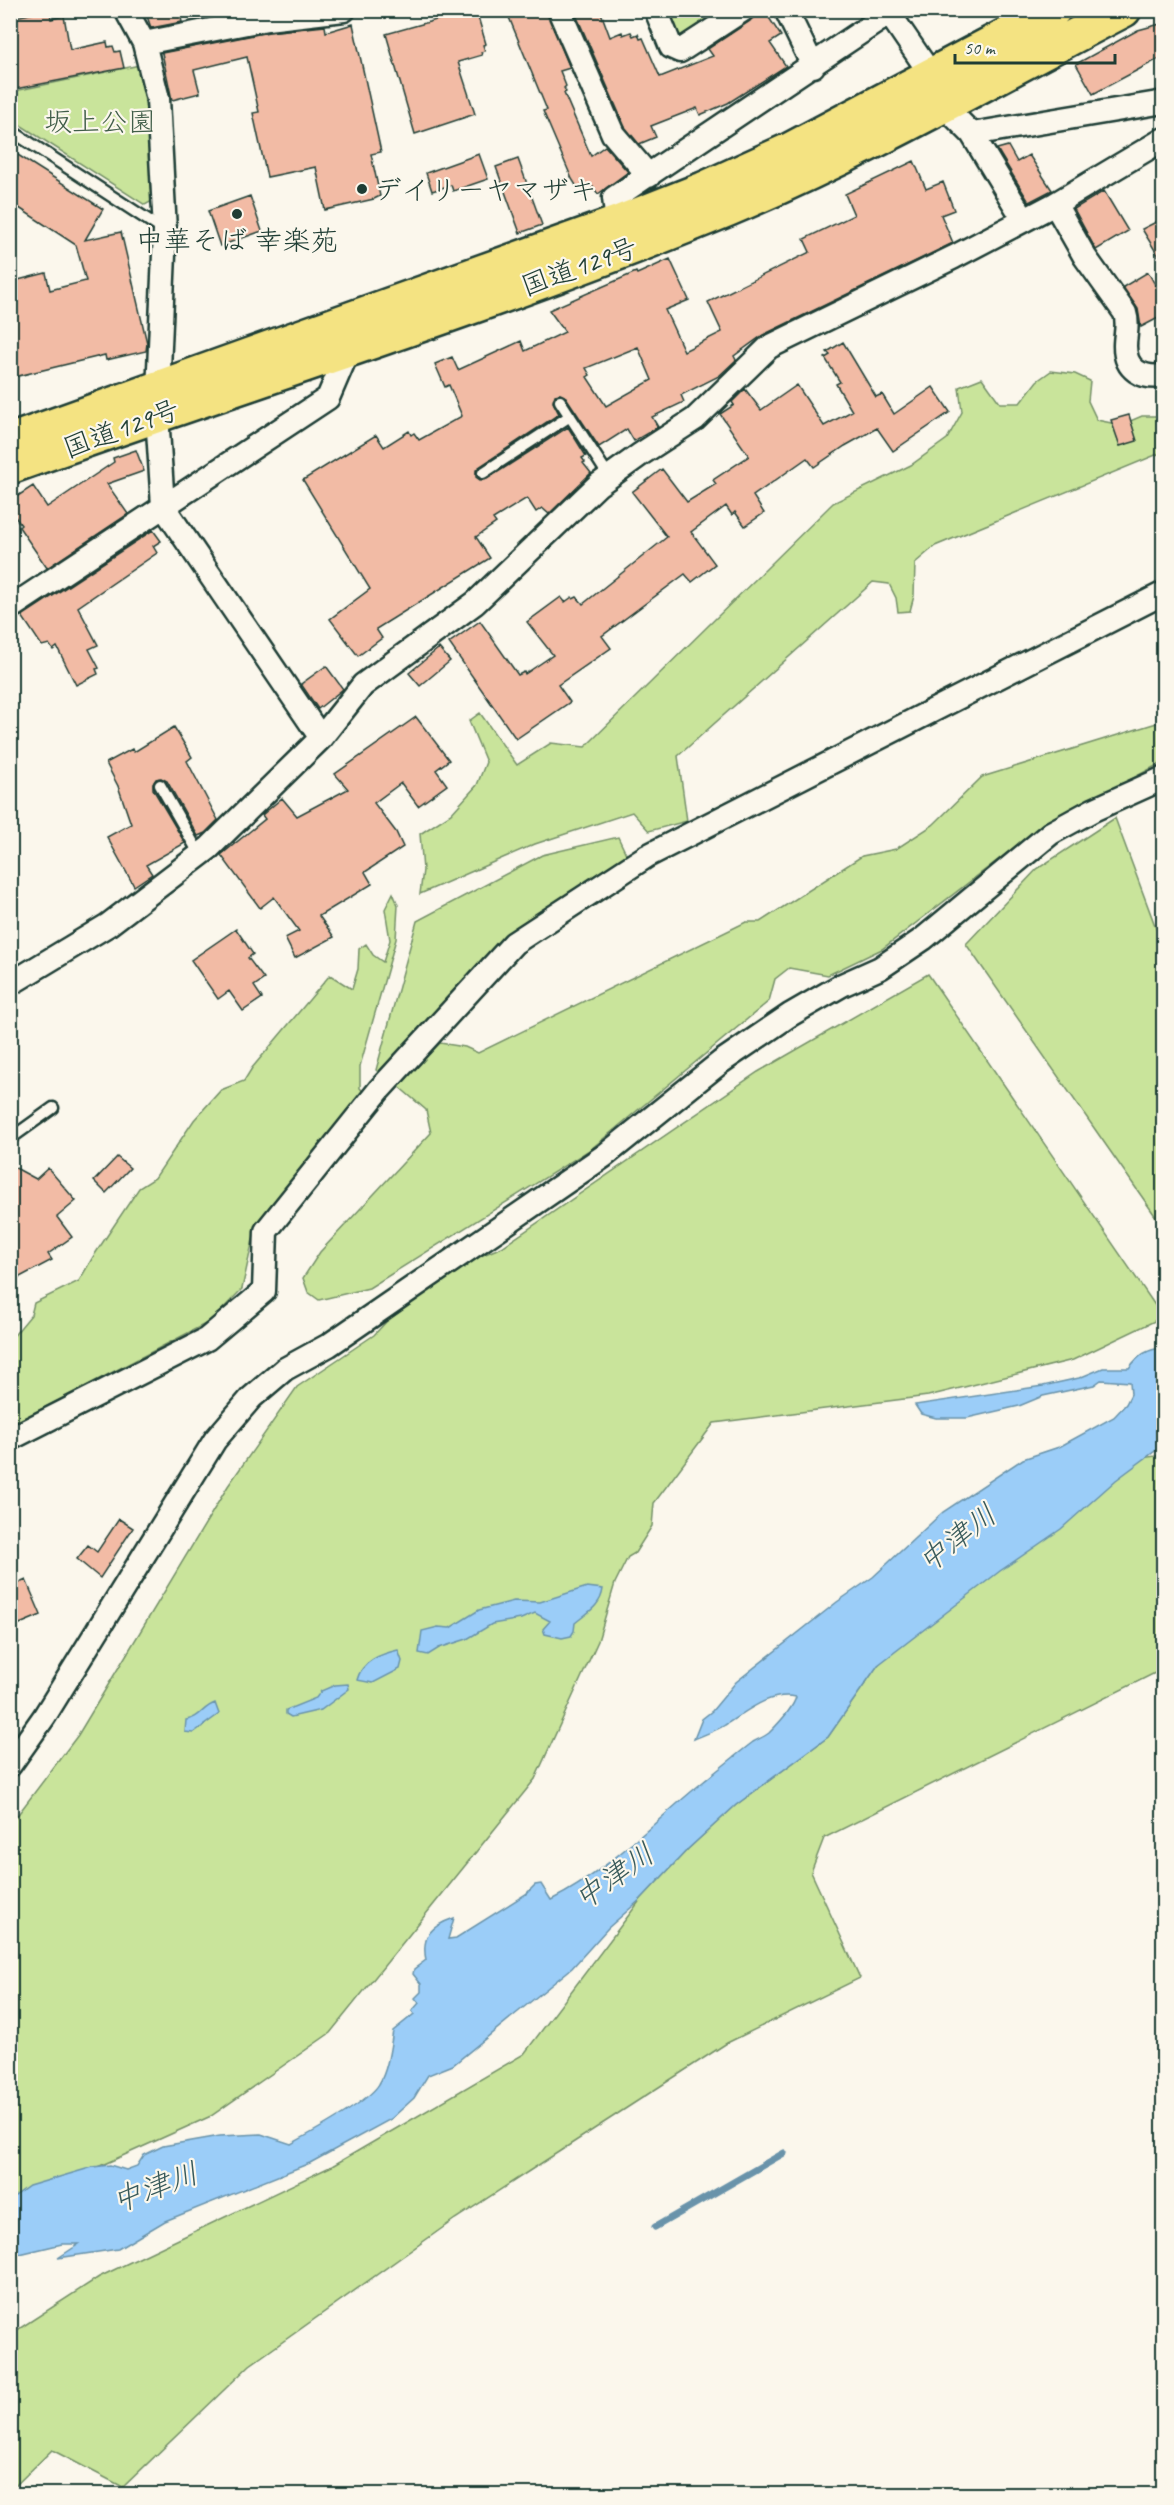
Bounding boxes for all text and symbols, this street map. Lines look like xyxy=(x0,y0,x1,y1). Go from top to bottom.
scale bar xyxy=(955,27,1116,65)
text: 50 m xyxy=(964,37,997,59)
park label: 坂上公園 xyxy=(44,104,156,139)
place label: デイリーヤマザキ xyxy=(374,172,597,207)
marker: デイリーヤマザキ xyxy=(355,182,369,196)
marker: 中華そば 幸楽苑 xyxy=(230,207,244,221)
place label: 中華そば 幸楽苑 xyxy=(136,223,338,258)
street label: 国道129号 xyxy=(516,229,642,304)
street label: 国道129号 xyxy=(58,391,184,466)
water label: 中津川 xyxy=(910,1495,1004,1581)
water label: 中津川 xyxy=(566,1835,662,1917)
water label: 中津川 xyxy=(106,2154,204,2220)

